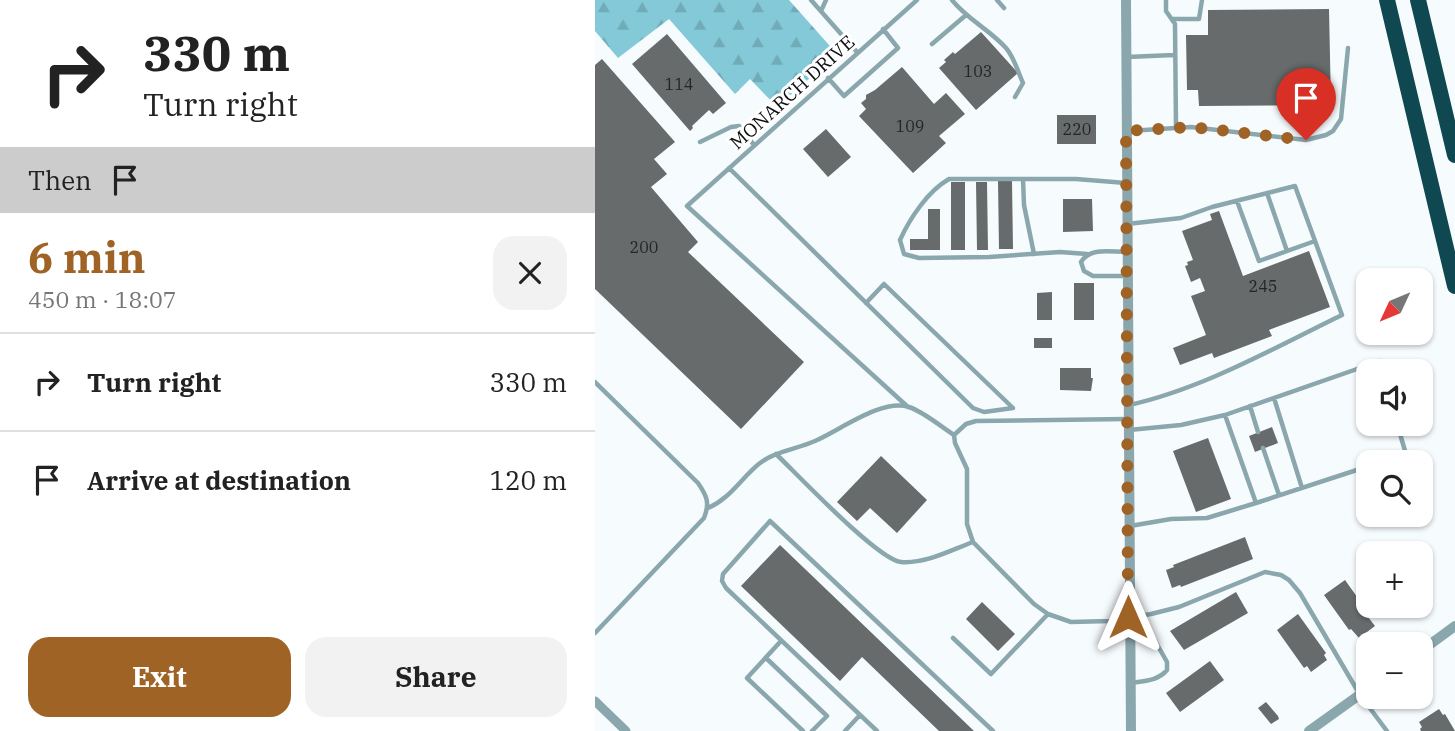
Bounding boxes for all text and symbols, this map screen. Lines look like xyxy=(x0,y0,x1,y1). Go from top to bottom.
text: 330 m xyxy=(143,21,290,84)
icon: right xyxy=(28,28,119,119)
street label: MONARCH DRIVE xyxy=(725,30,859,154)
house number: 103 xyxy=(964,61,992,81)
pin xyxy=(1276,68,1336,140)
house number: 114 xyxy=(665,74,693,94)
icon: arrive xyxy=(1287,79,1325,117)
text: Turn right xyxy=(143,83,298,125)
house number: 109 xyxy=(896,116,924,136)
house number: 220 xyxy=(1063,119,1091,139)
icon: arrive xyxy=(106,161,144,199)
text: Then xyxy=(28,163,92,197)
text: 6 min xyxy=(28,230,146,285)
button: close xyxy=(493,236,567,310)
house number: 200 xyxy=(630,237,658,257)
north arrow xyxy=(1356,268,1433,345)
map controls xyxy=(1356,268,1433,709)
house number: 245 xyxy=(1249,276,1277,296)
text: 450 m · 18:07 xyxy=(28,284,177,314)
button: sound xyxy=(1356,359,1433,436)
icon: right xyxy=(28,363,66,401)
text: Turn right xyxy=(87,365,221,399)
text: 330 m xyxy=(489,365,567,399)
button: search xyxy=(1356,450,1433,527)
icon: arrive xyxy=(28,461,66,499)
text: Arrive at destination xyxy=(87,463,351,497)
text: 120 m xyxy=(489,463,567,497)
button: + xyxy=(1356,541,1433,618)
position arrow xyxy=(1091,580,1165,654)
button: − xyxy=(1356,632,1433,709)
button: Exit xyxy=(28,637,291,717)
button: Share xyxy=(305,637,567,717)

